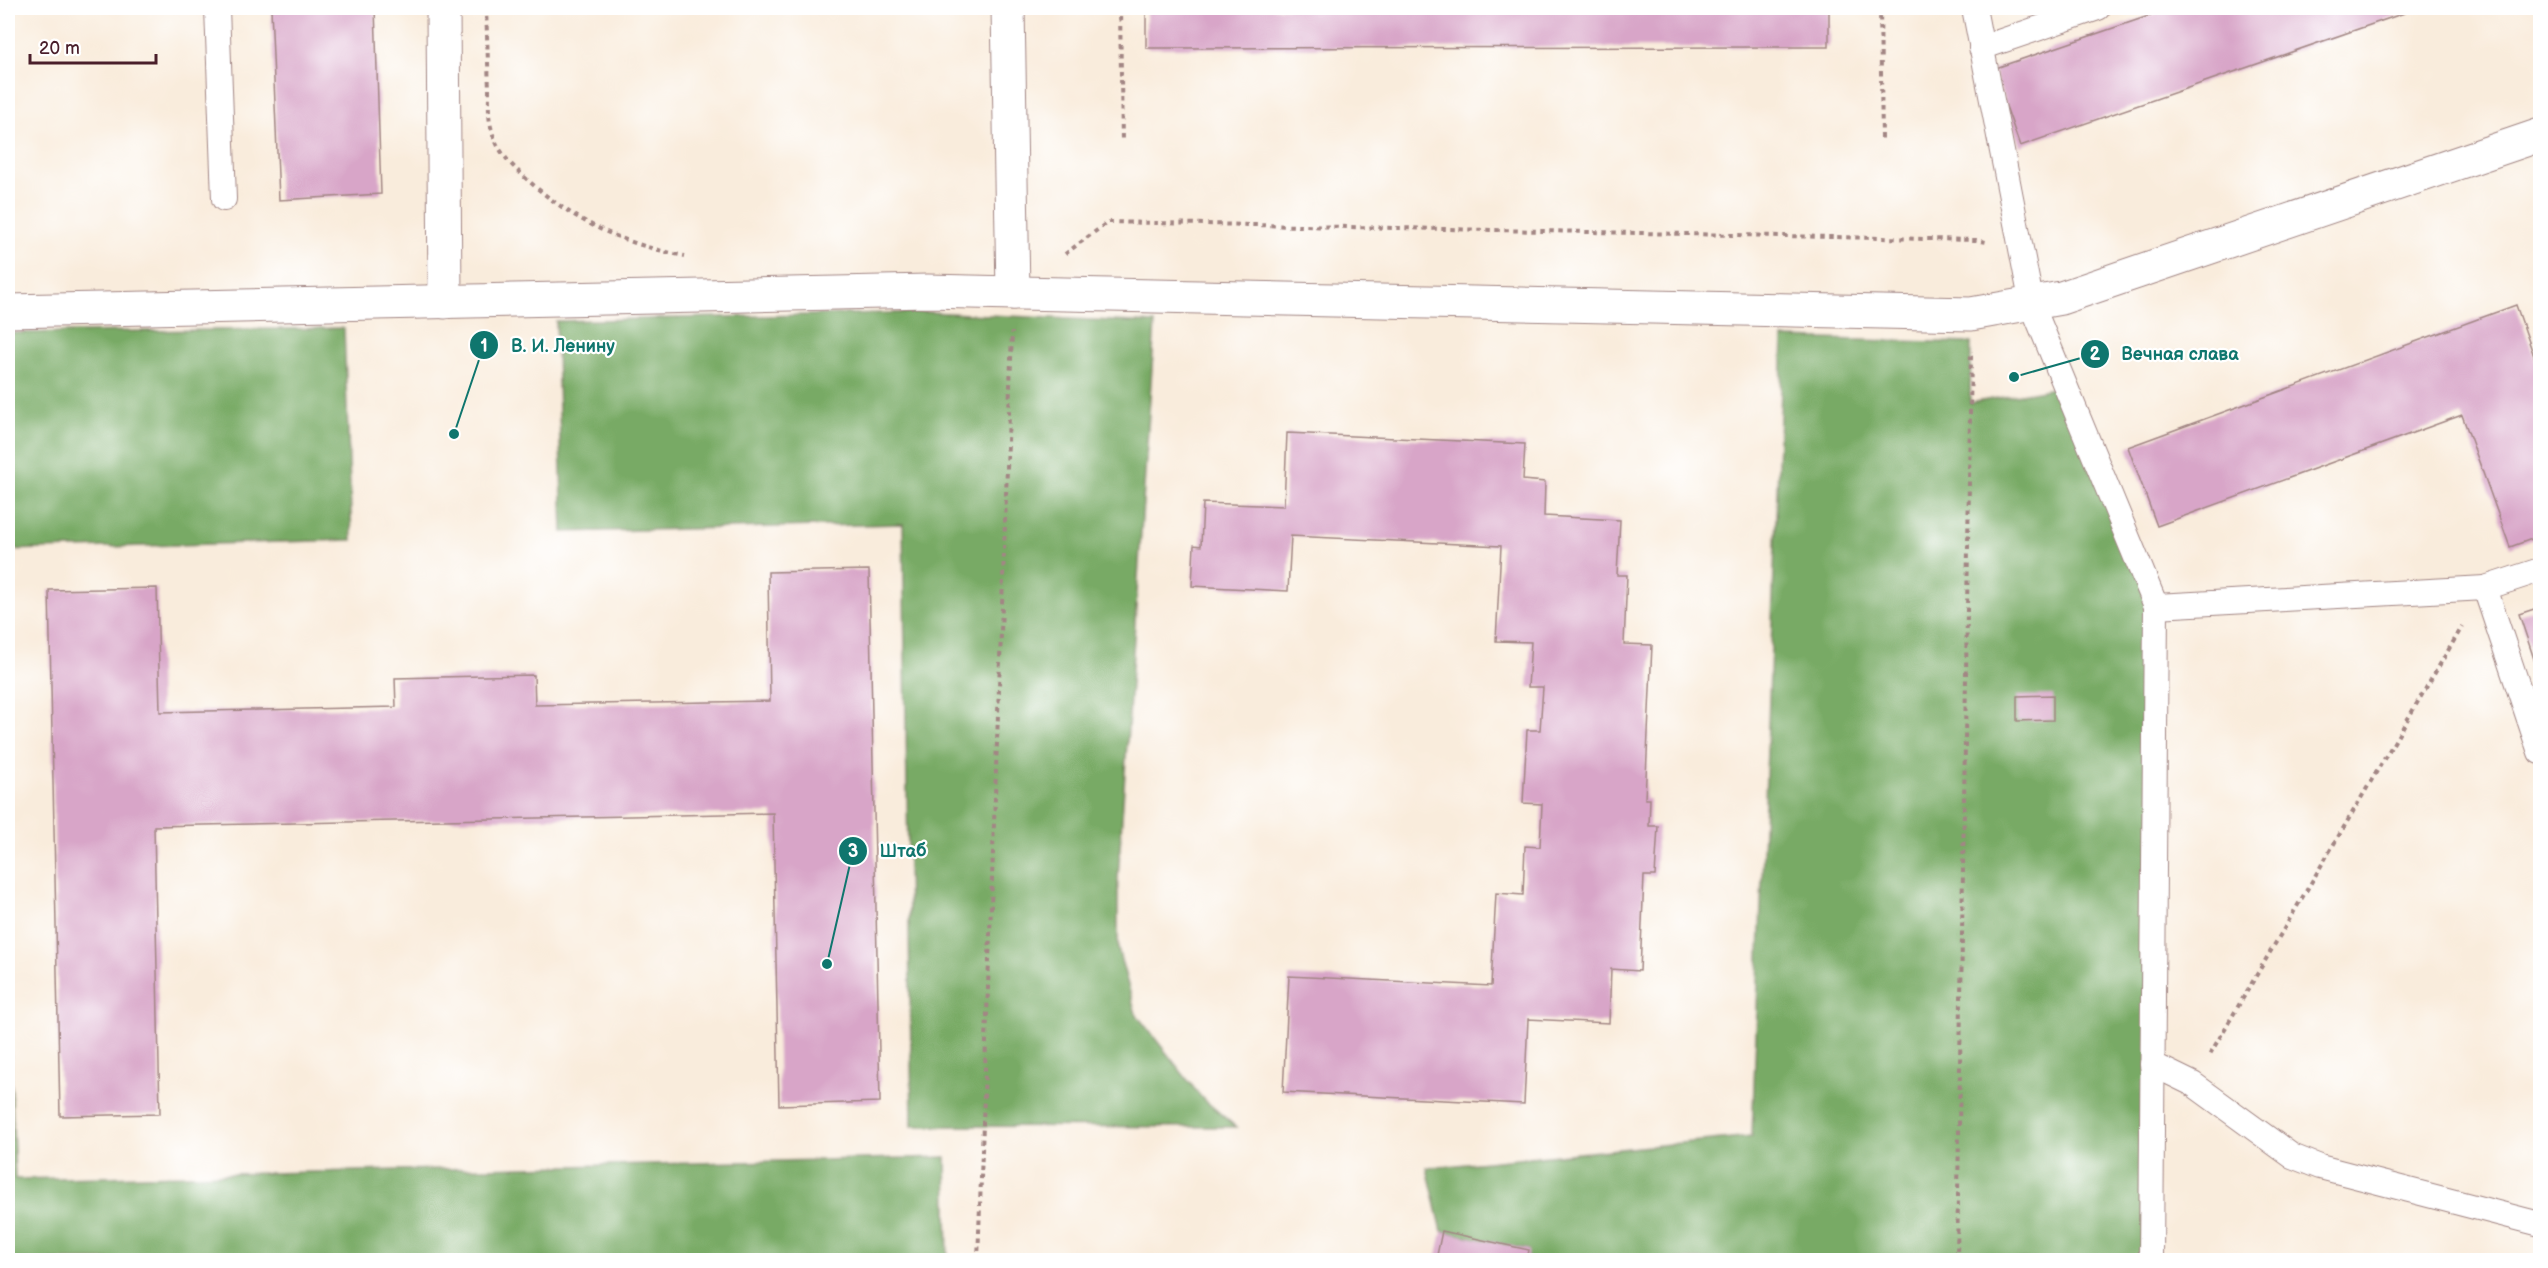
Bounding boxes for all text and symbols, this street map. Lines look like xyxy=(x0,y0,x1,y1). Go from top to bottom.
scale bar xyxy=(30,27,156,65)
text: 20 m xyxy=(39,38,80,59)
callout: В. И. Ленину xyxy=(469,327,627,363)
text: 1 xyxy=(480,336,488,357)
text: В. И. Ленину xyxy=(511,336,615,357)
callout: Вечная слава xyxy=(2080,336,2251,372)
text: 2 xyxy=(2090,344,2101,365)
text: Вечная слава xyxy=(2121,344,2239,365)
callout: Штаб xyxy=(838,833,939,869)
text: 3 xyxy=(848,841,858,862)
text: Штаб xyxy=(880,841,927,862)

